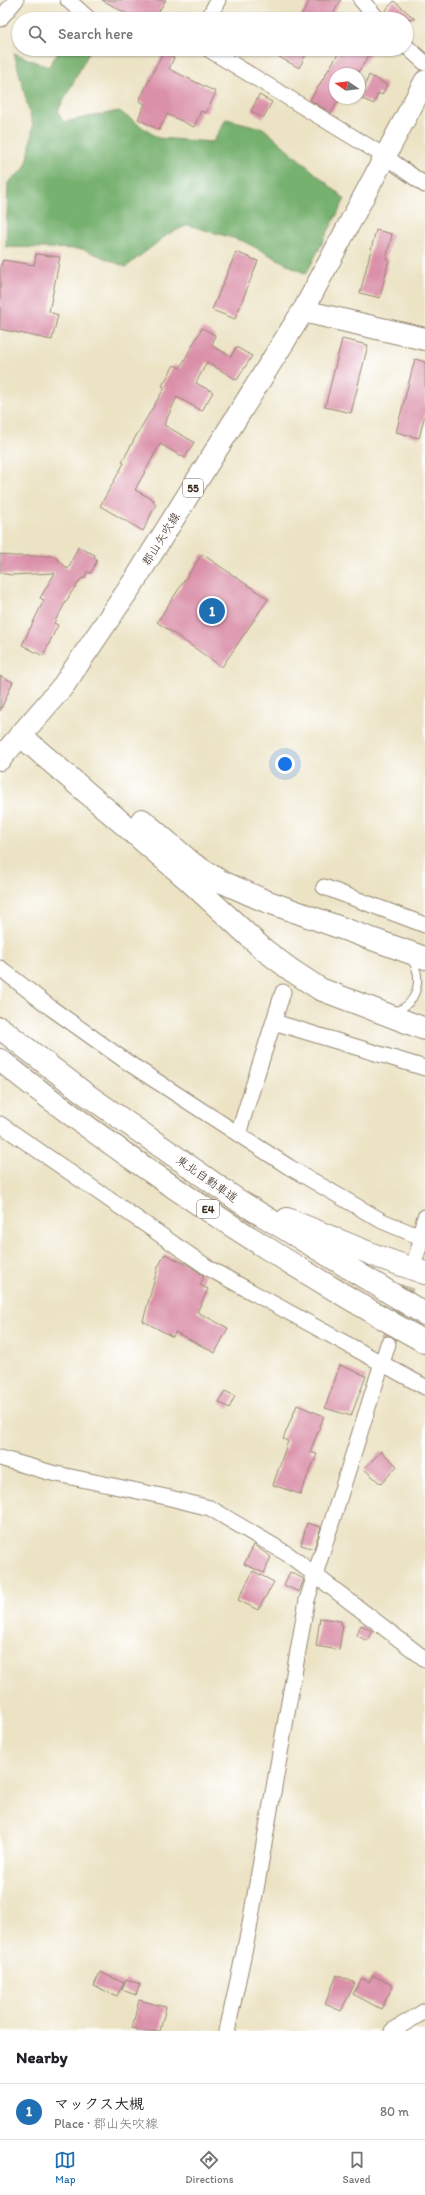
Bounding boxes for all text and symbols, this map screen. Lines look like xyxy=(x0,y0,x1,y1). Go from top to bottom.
search box xyxy=(12,12,413,56)
icon: search xyxy=(26,23,48,45)
text: Search here xyxy=(58,25,133,43)
north arrow xyxy=(329,68,365,104)
road number: 55 xyxy=(183,479,203,497)
street label: 郡山矢吹線 xyxy=(139,510,183,568)
pin: 1 xyxy=(199,596,225,626)
your location xyxy=(275,754,295,774)
street label: 東北自動車道 xyxy=(173,1153,241,1205)
road number: E4 xyxy=(197,1200,219,1218)
text: Nearby xyxy=(16,2047,68,2067)
text: マックス大槻 xyxy=(54,2095,144,2113)
text: 1 xyxy=(26,2104,32,2119)
text: 80 m xyxy=(380,2104,409,2119)
text: Place · 郡山矢吹線 xyxy=(54,2116,158,2131)
tab: Map xyxy=(54,2149,76,2186)
tab: Directions xyxy=(185,2149,234,2186)
tab: Saved xyxy=(342,2149,371,2186)

